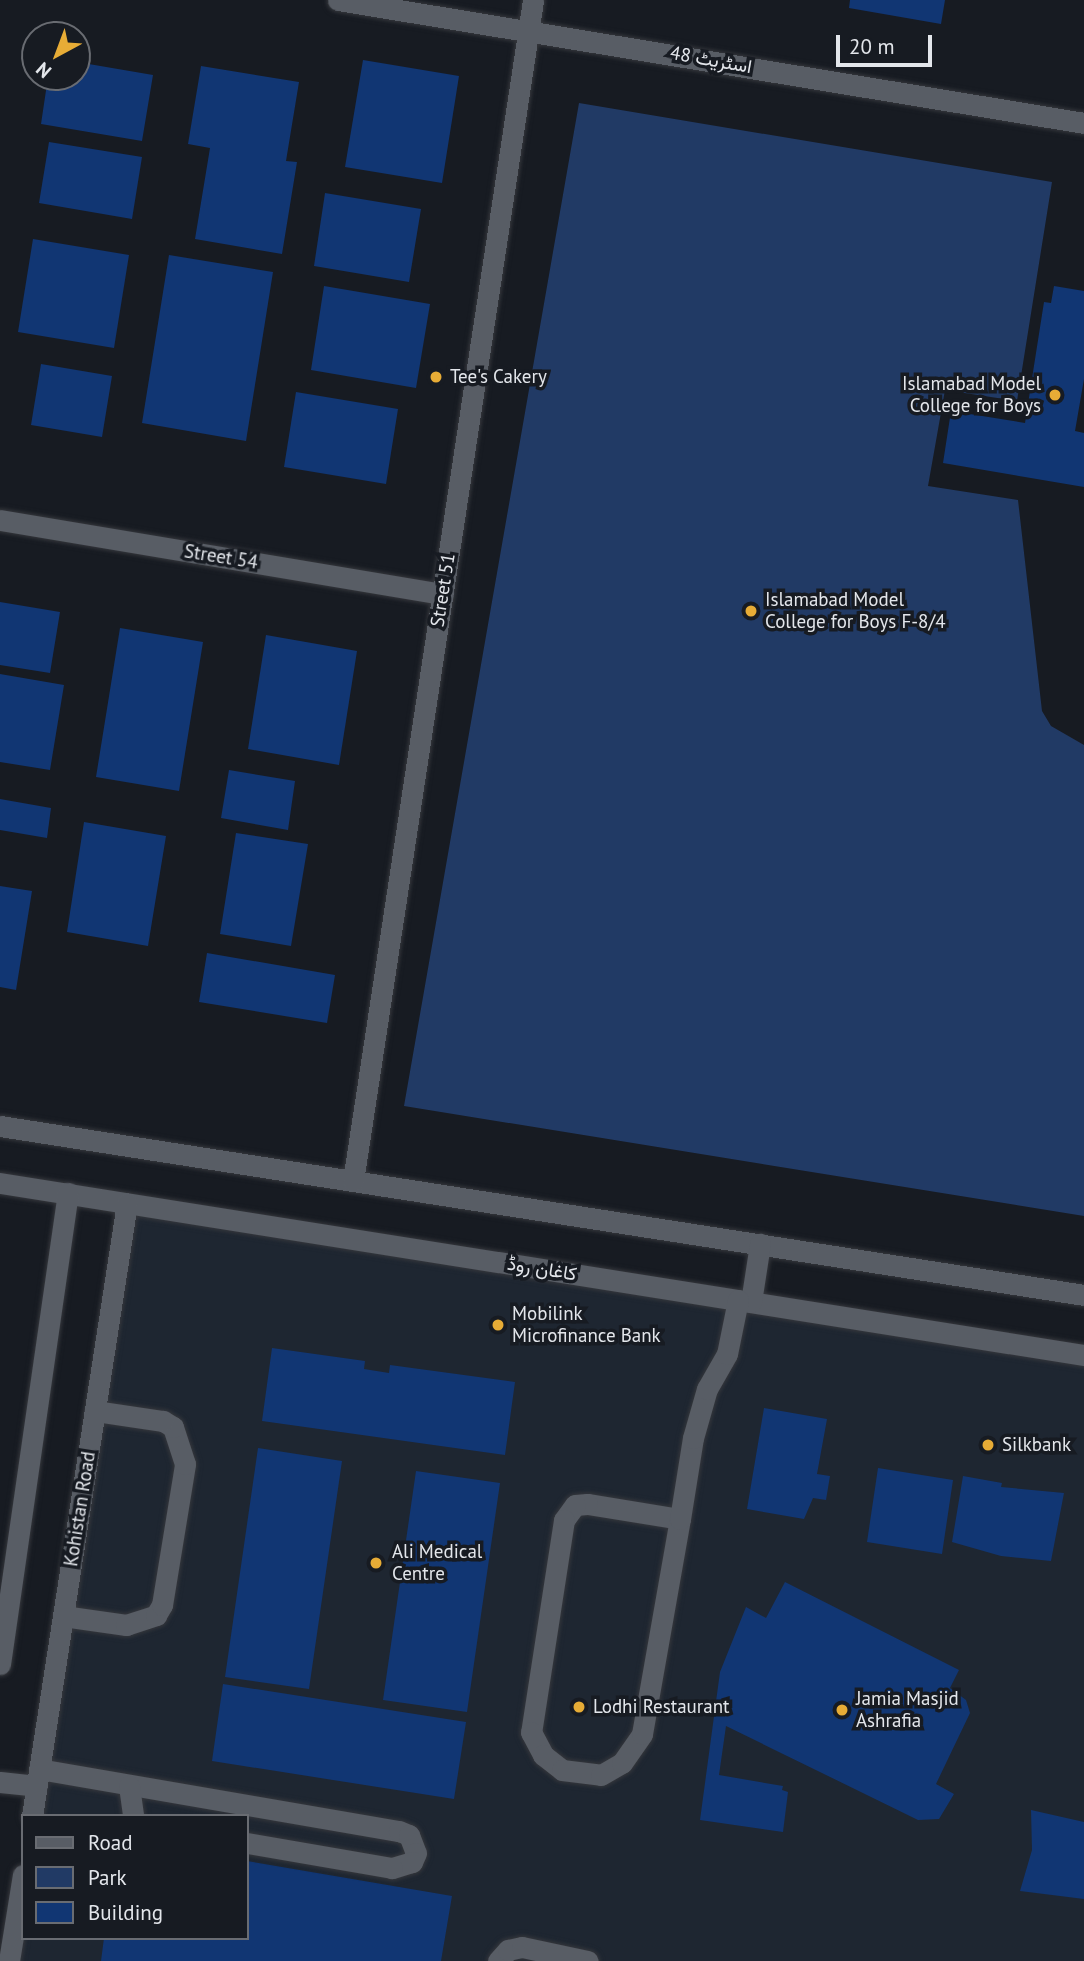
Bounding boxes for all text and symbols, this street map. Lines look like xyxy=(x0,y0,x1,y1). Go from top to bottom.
north arrow xyxy=(21,21,91,91)
scale bar xyxy=(839,21,935,65)
text: 20 m xyxy=(849,33,895,60)
street label: اسٹریٹ 48 xyxy=(668,42,754,78)
text: N xyxy=(31,57,56,83)
place label: Tee's Cakery xyxy=(450,366,547,388)
marker: Tee's Cakery xyxy=(428,369,444,385)
place label: Islamabad Model College for Boys xyxy=(902,373,1041,417)
marker: Islamabad Model College for Boys xyxy=(1047,387,1063,403)
street label: Street 54 xyxy=(183,540,259,574)
street label: Street 51 xyxy=(426,552,460,628)
place label: Islamabad Model College for Boys F-8/4 xyxy=(765,589,945,633)
marker: Islamabad Model College for Boys F-8/4 xyxy=(743,603,759,619)
street label: کاغان روڈ xyxy=(506,1252,578,1286)
place label: Mobilink Microfinance Bank xyxy=(512,1303,661,1347)
marker: Mobilink Microfinance Bank xyxy=(490,1317,506,1333)
place label: Silkbank xyxy=(1002,1434,1071,1456)
marker: Silkbank xyxy=(980,1437,996,1453)
street label: Kohistan Road xyxy=(60,1450,100,1568)
place label: Ali Medical Centre xyxy=(392,1541,482,1585)
marker: Ali Medical Centre xyxy=(366,1553,386,1573)
place label: Jamia Masjid Ashrafia xyxy=(856,1688,959,1732)
place label: Lodhi Restaurant xyxy=(593,1696,730,1718)
marker: Lodhi Restaurant xyxy=(571,1699,587,1715)
marker: Jamia Masjid Ashrafia xyxy=(834,1702,850,1718)
legend xyxy=(21,1814,248,1940)
text: Road xyxy=(88,1829,132,1856)
text: Park xyxy=(88,1864,127,1891)
text: Building xyxy=(88,1899,163,1926)

